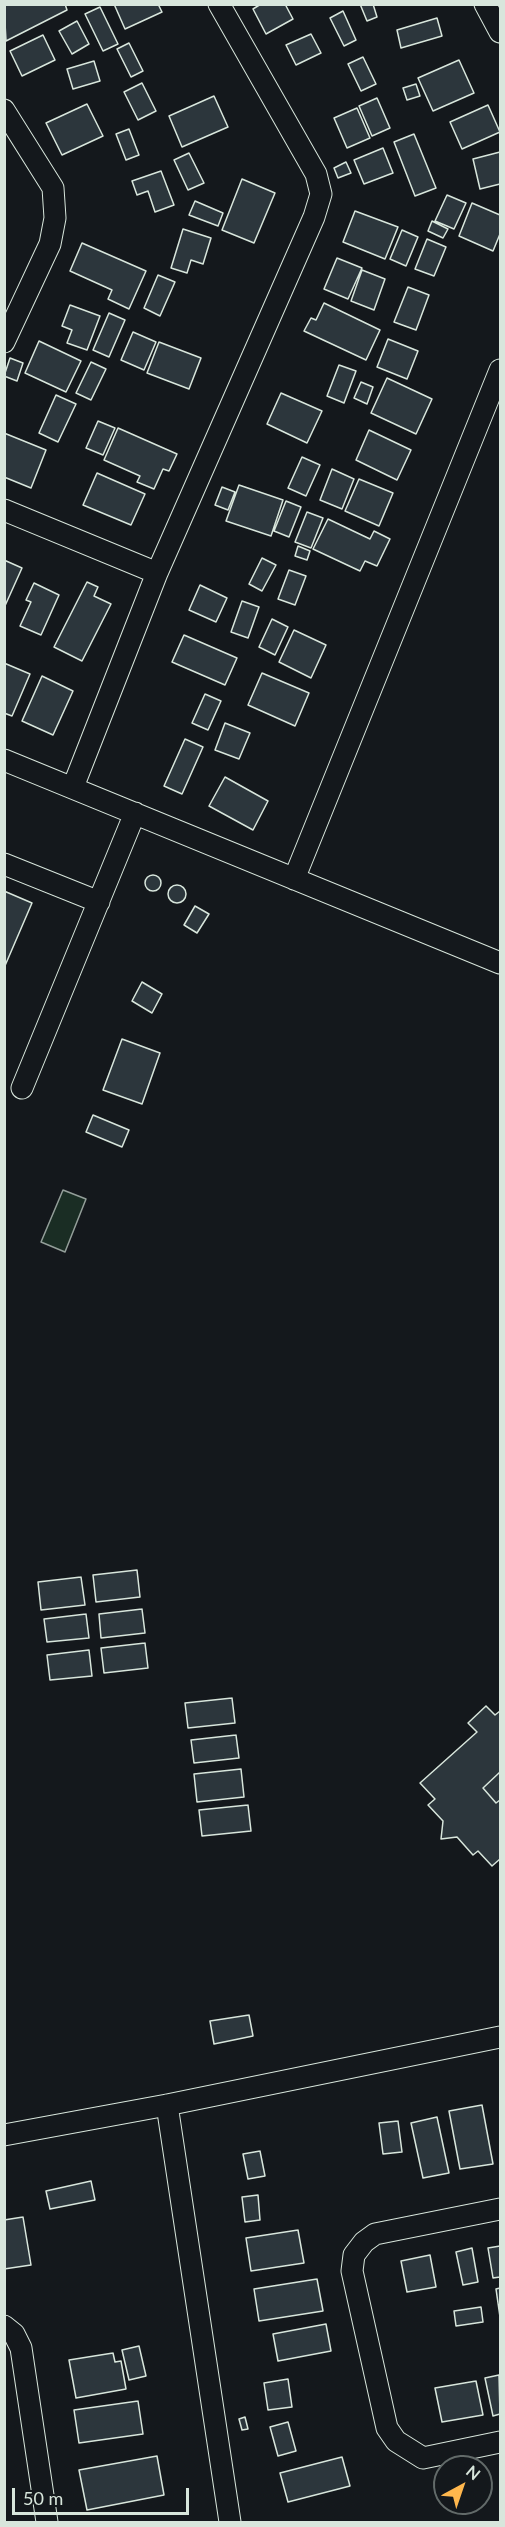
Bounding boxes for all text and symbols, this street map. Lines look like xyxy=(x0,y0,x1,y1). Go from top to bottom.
north arrow xyxy=(433,2455,493,2515)
text: N xyxy=(463,2461,484,2484)
scale bar xyxy=(15,2476,192,2514)
text: 50 m xyxy=(23,2487,63,2509)

